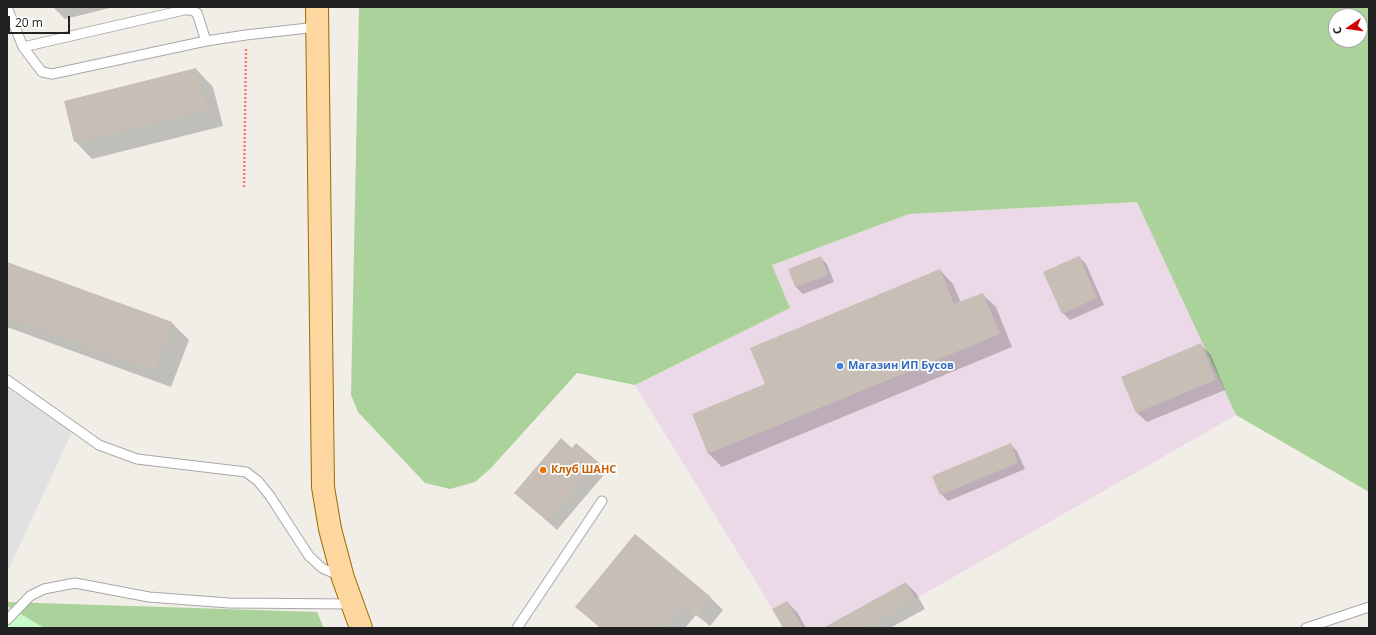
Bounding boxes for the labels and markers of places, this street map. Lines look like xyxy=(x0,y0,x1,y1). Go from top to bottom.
place label: Магазин ИП Бусов xyxy=(848,359,954,373)
marker: Магазин ИП Бусов xyxy=(835,361,845,371)
place label: Клуб ШАНС xyxy=(551,463,616,477)
marker: Клуб ШАНС xyxy=(538,465,548,475)

